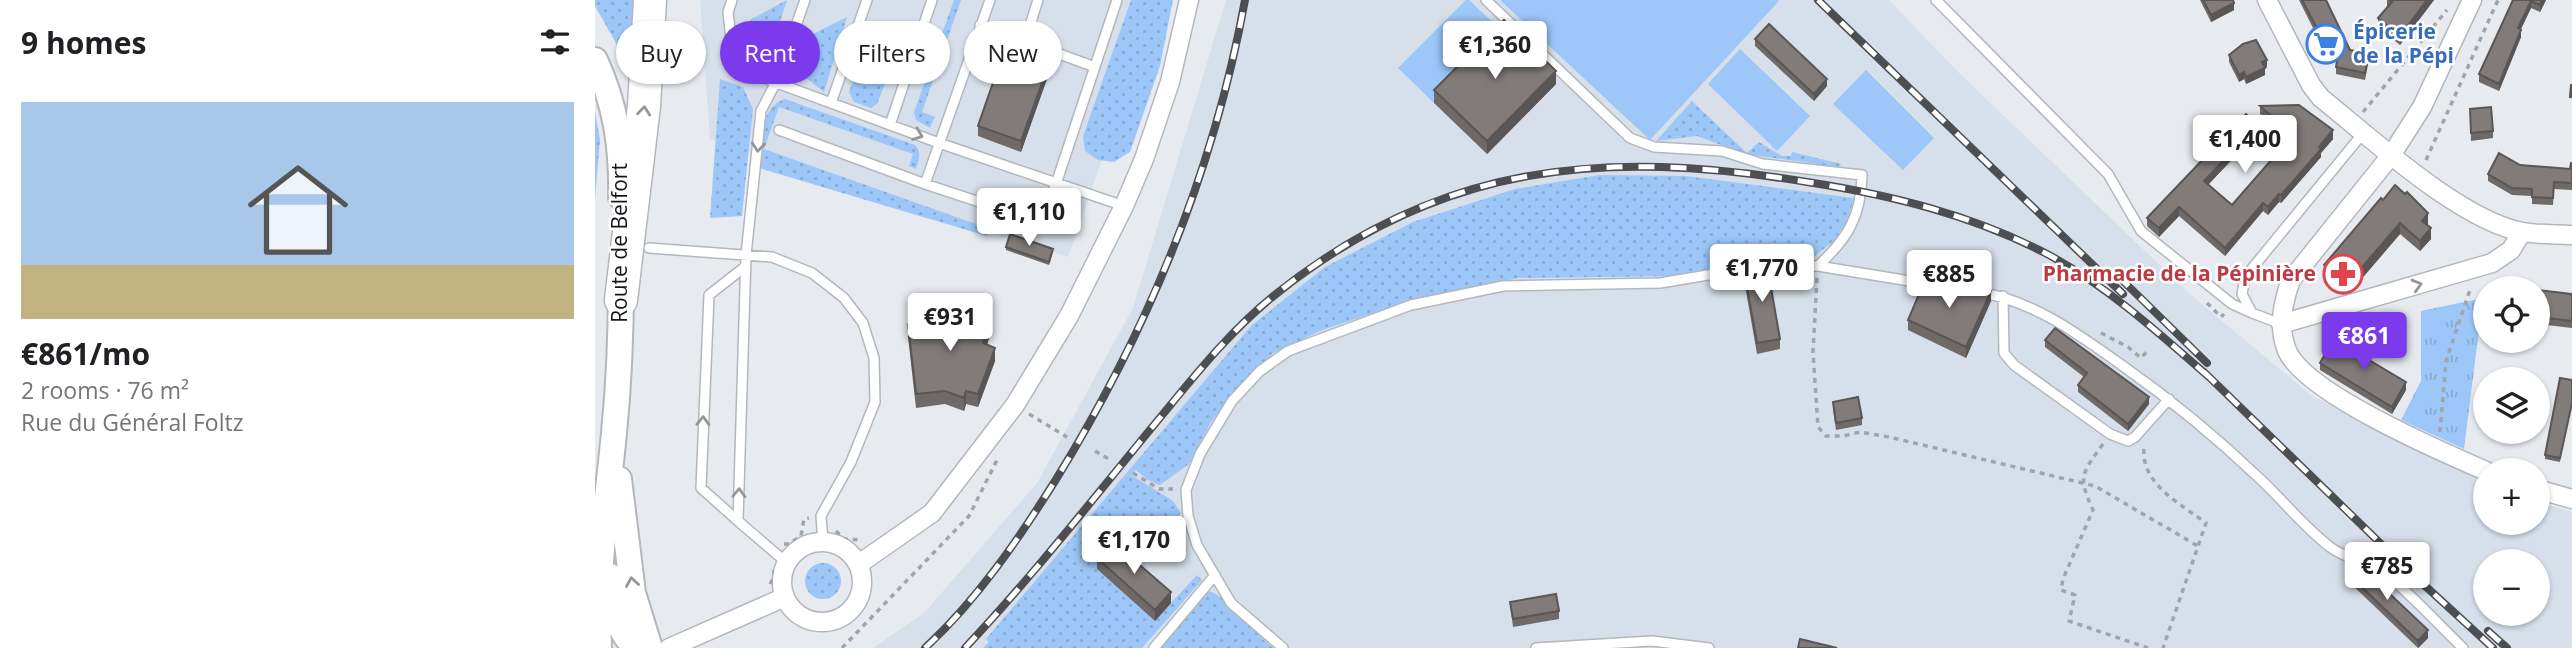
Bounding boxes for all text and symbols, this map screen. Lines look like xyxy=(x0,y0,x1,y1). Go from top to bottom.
place label: Épicerie de la Pépi xyxy=(2353,17,2454,69)
chip: Buy xyxy=(616,21,706,84)
chip: Rent xyxy=(720,21,820,84)
chip: Filters xyxy=(834,21,950,84)
chip: New xyxy=(964,21,1062,84)
text: 9 homes xyxy=(21,22,146,63)
pin: €1,360 xyxy=(1438,22,1552,81)
icon: filters xyxy=(536,23,574,61)
supermarket icon: Épicerie de la Pépi xyxy=(2305,23,2347,65)
text: €1,360 xyxy=(1459,28,1531,60)
one-way arrow xyxy=(636,105,651,117)
pin: €1,400 xyxy=(2188,116,2302,175)
text: €1,400 xyxy=(2209,122,2281,154)
one-way arrow xyxy=(912,127,924,141)
one-way arrow xyxy=(750,141,765,153)
icon: home xyxy=(235,147,361,273)
street label: Route de Belfort xyxy=(605,163,633,323)
pin: €1,110 xyxy=(972,188,1086,248)
text: €1,110 xyxy=(993,195,1065,227)
pin: €1,770 xyxy=(1705,244,1819,304)
pin: €885 xyxy=(1908,250,1990,310)
text: €1,770 xyxy=(1726,251,1798,283)
pharmacy icon: Pharmacie de la Pépinière xyxy=(2322,253,2364,295)
text: €885 xyxy=(1923,257,1975,289)
place label: Pharmacie de la Pépinière xyxy=(2043,259,2316,287)
map controls xyxy=(2473,276,2550,626)
button: locate xyxy=(2473,276,2550,353)
one-way arrow xyxy=(2411,279,2423,294)
pin: €931 xyxy=(909,294,991,353)
text: €931 xyxy=(924,300,976,332)
pin: €861 xyxy=(2323,312,2405,372)
text: €861 xyxy=(2338,319,2390,351)
text: €861/mo xyxy=(21,333,150,374)
button: layers xyxy=(2473,367,2550,444)
text: 2 rooms · 76 m² xyxy=(21,374,189,406)
text: Rue du Général Foltz xyxy=(21,406,243,438)
one-way arrow xyxy=(696,415,711,426)
button: + xyxy=(2473,458,2550,535)
one-way arrow xyxy=(731,487,747,498)
pin: €1,170 xyxy=(1077,516,1191,576)
text: €1,170 xyxy=(1098,523,1170,555)
pin: €785 xyxy=(2346,542,2428,602)
text: €785 xyxy=(2361,549,2413,581)
button: − xyxy=(2473,549,2550,626)
one-way arrow xyxy=(625,577,640,588)

